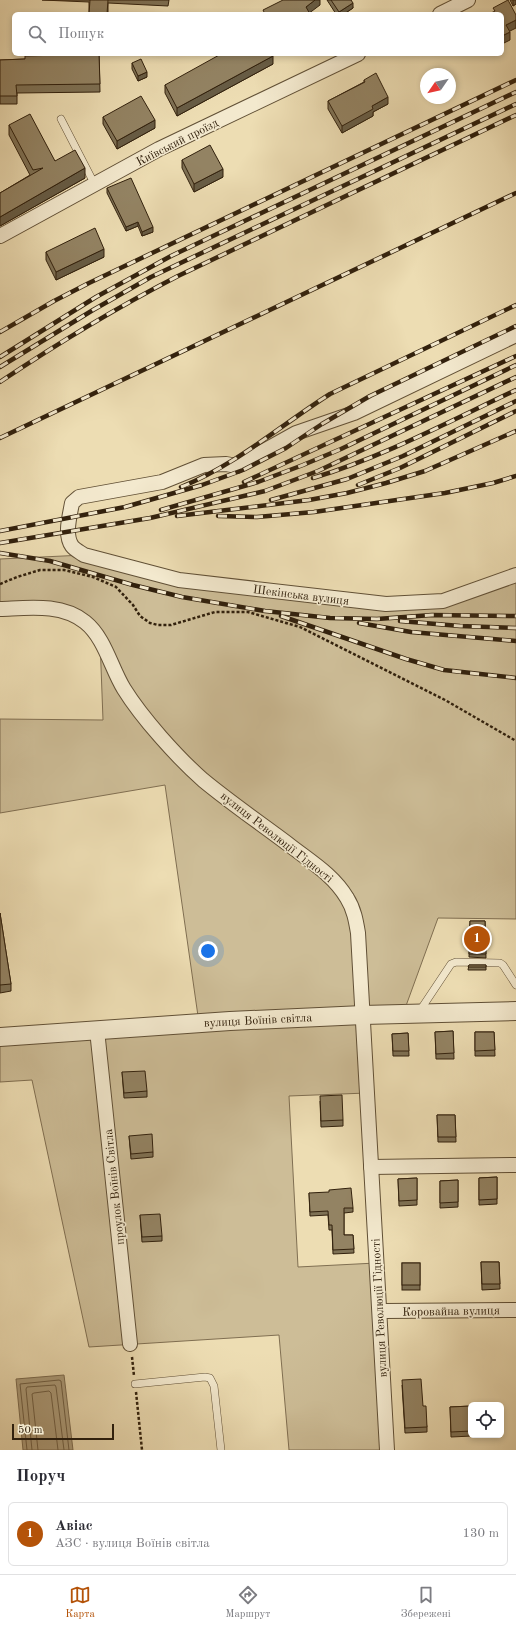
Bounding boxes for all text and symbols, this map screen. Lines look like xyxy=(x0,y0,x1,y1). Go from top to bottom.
search box xyxy=(12,12,504,56)
icon: search xyxy=(26,23,48,45)
text: Пошук xyxy=(58,27,104,42)
north arrow xyxy=(420,68,456,104)
street label: Київський проїзд xyxy=(135,117,220,169)
street label: Шекінська вулиця xyxy=(252,583,350,608)
street label: вулиця Революції Гідності xyxy=(218,789,335,885)
pin: 1 xyxy=(464,924,490,954)
your location xyxy=(198,941,218,961)
street label: вулиця Воїнів світла xyxy=(204,1011,313,1030)
street label: проулок Воїнів Світла xyxy=(102,1128,127,1246)
street label: вулиця Революції Гідності xyxy=(369,1238,390,1378)
street label: Коровайна вулиця xyxy=(402,1305,500,1319)
map controls xyxy=(468,1402,504,1438)
button: locate xyxy=(468,1402,504,1438)
scale bar xyxy=(12,1422,114,1441)
text: 50 m xyxy=(18,1425,43,1436)
text: Поруч xyxy=(16,1468,65,1485)
text: Авіас xyxy=(55,1519,93,1534)
text: 1 xyxy=(26,1527,34,1540)
text: 130 m xyxy=(462,1527,499,1540)
text: АЗС · вулиця Воїнів світла xyxy=(55,1537,210,1550)
tab: Карта xyxy=(65,1584,95,1622)
tab: Маршрут xyxy=(225,1584,270,1622)
tab: Збережені xyxy=(401,1584,451,1622)

